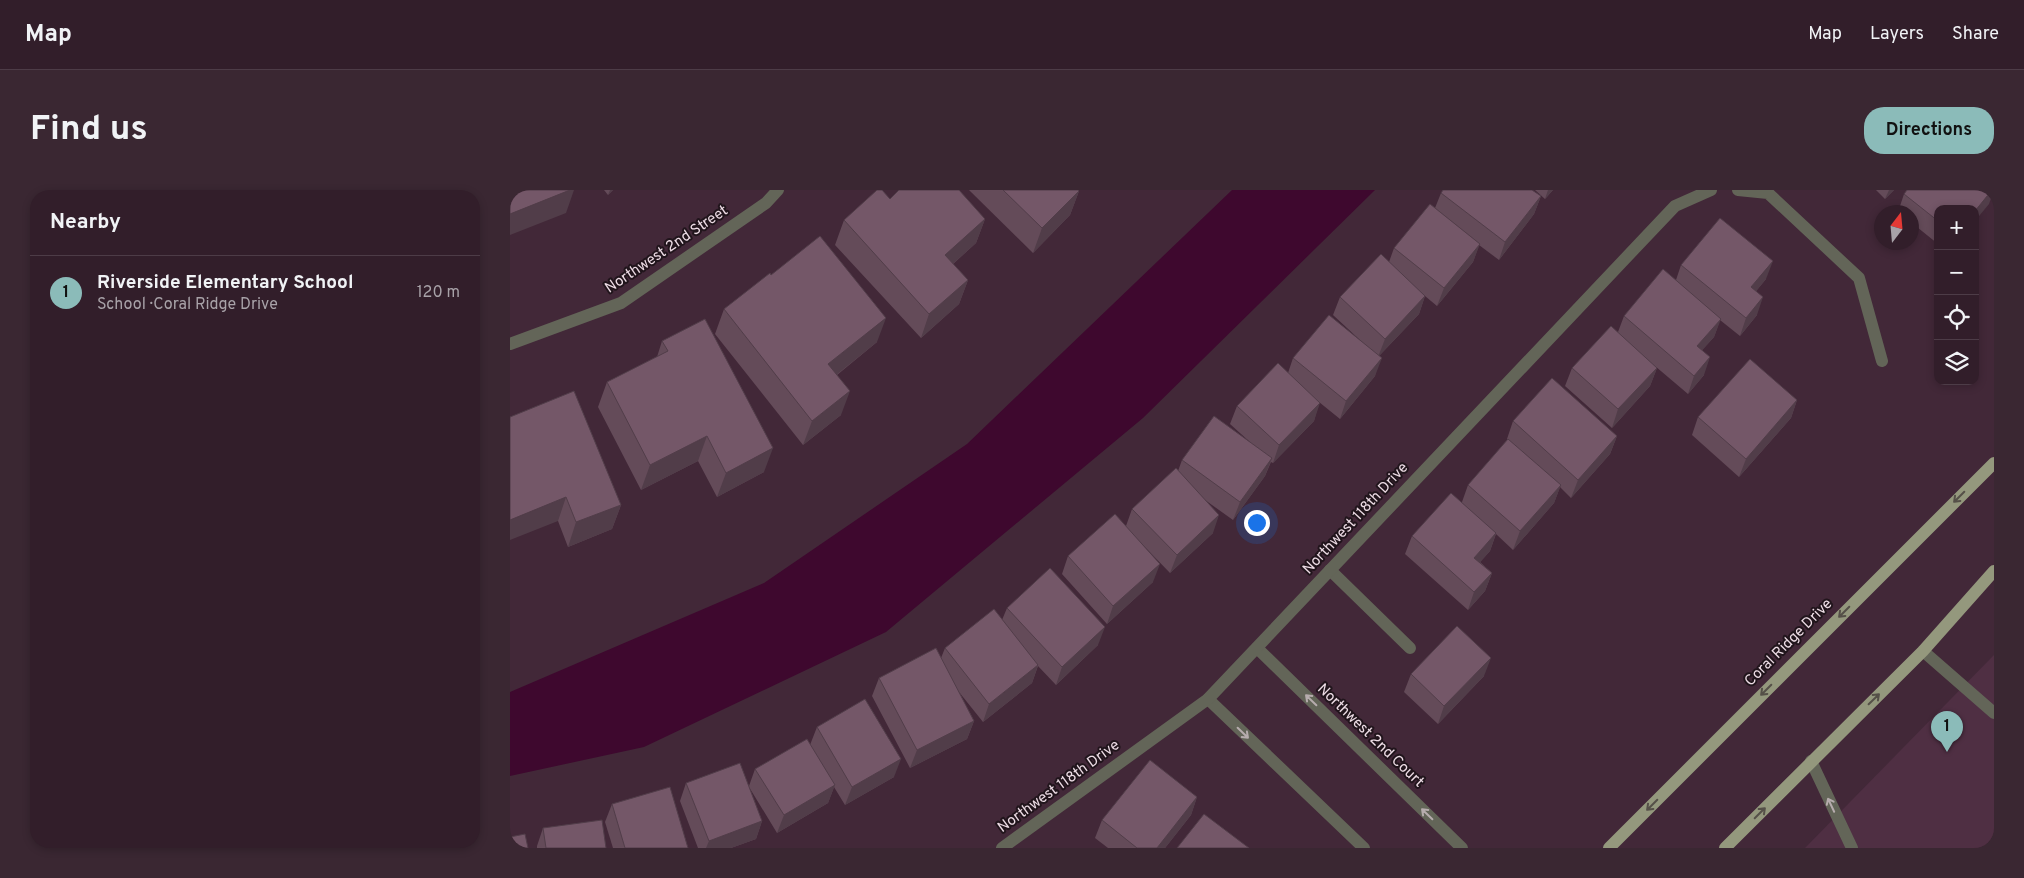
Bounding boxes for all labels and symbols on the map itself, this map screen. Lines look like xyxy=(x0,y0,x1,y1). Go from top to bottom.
street label: Northwest 2nd Street xyxy=(602,202,732,298)
north arrow xyxy=(1874,205,1919,250)
street label: Northwest 118th Drive xyxy=(1299,459,1413,579)
one-way arrow xyxy=(1953,491,1966,503)
your location xyxy=(1244,510,1270,536)
street label: Coral Ridge Drive xyxy=(1741,595,1837,691)
one-way arrow xyxy=(1838,606,1850,618)
street label: Northwest 2nd Court xyxy=(1313,680,1427,792)
one-way arrow xyxy=(1760,684,1772,696)
one-way arrow xyxy=(1868,693,1880,705)
one-way arrow xyxy=(1304,694,1317,706)
pin: 1 xyxy=(1931,711,1963,752)
one-way arrow xyxy=(1237,727,1249,739)
street label: Northwest 118th Drive xyxy=(994,736,1124,838)
one-way arrow xyxy=(1826,798,1836,813)
one-way arrow xyxy=(1645,799,1658,811)
one-way arrow xyxy=(1420,808,1433,820)
one-way arrow xyxy=(1753,808,1765,820)

